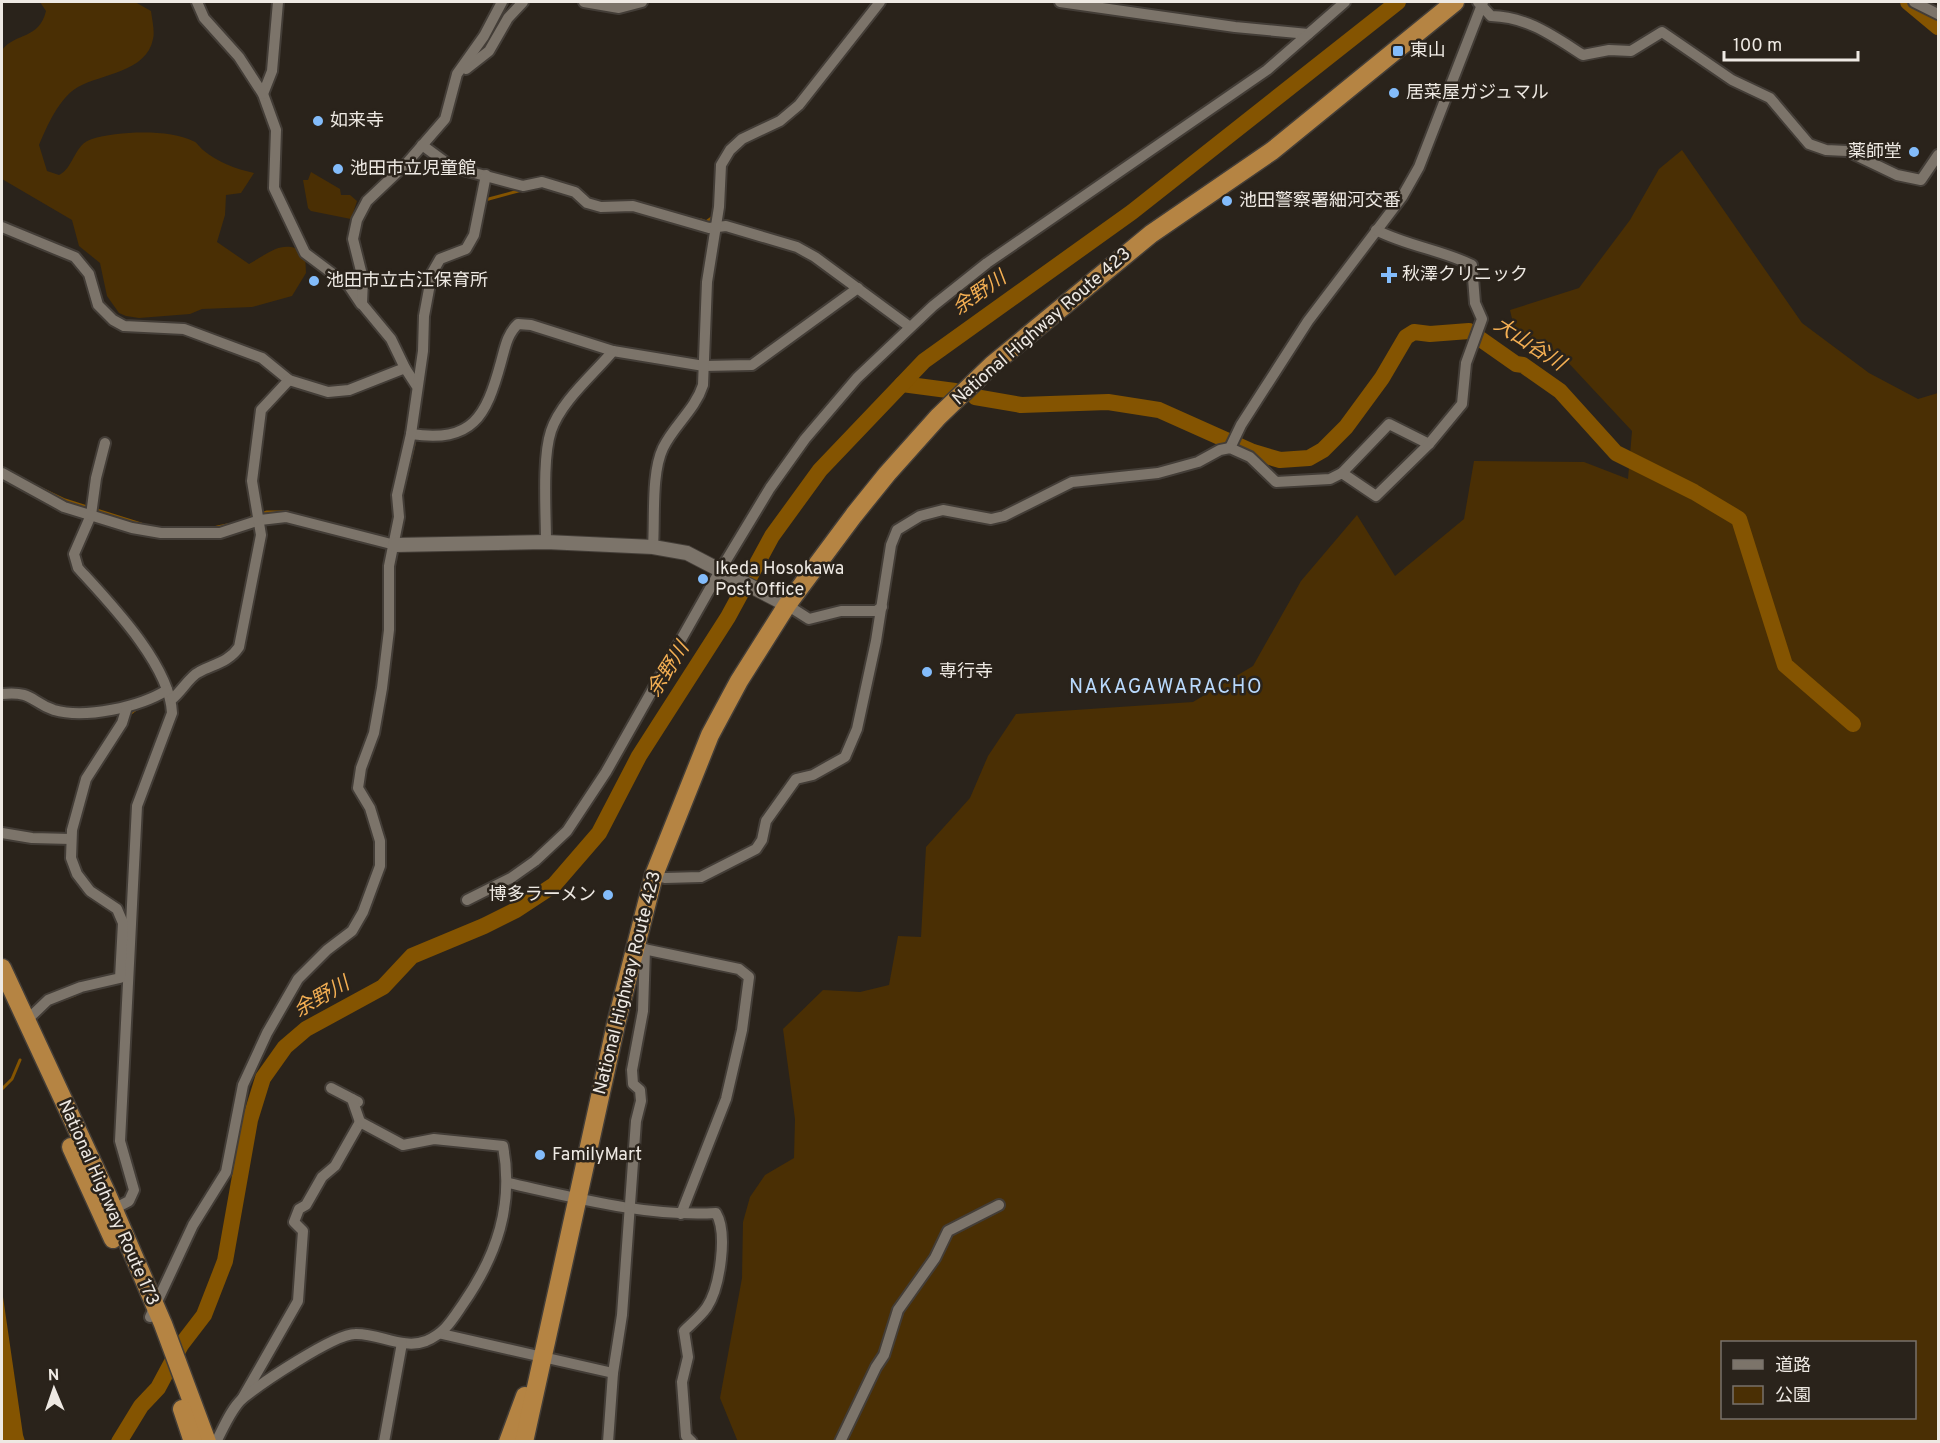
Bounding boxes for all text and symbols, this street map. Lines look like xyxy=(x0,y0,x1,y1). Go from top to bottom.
scale bar xyxy=(1724,24,1858,62)
text: 100 m xyxy=(1733,35,1782,58)
place label: 東山 xyxy=(1410,40,1446,63)
marker: 東山 xyxy=(1391,44,1405,58)
place label: 居菜屋ガジュマル xyxy=(1406,82,1549,105)
marker: 居菜屋ガジュマル xyxy=(1387,86,1401,100)
place label: 如来寺 xyxy=(330,110,384,133)
marker: 如来寺 xyxy=(311,114,325,128)
place label: 薬師堂 xyxy=(1848,141,1902,164)
marker: 薬師堂 xyxy=(1907,145,1921,159)
place label: 池田市立児童館 xyxy=(350,158,476,181)
marker: 池田市立児童館 xyxy=(331,162,345,176)
place label: 池田警察署細河交番 xyxy=(1239,190,1401,213)
marker: 池田警察署細河交番 xyxy=(1220,194,1234,208)
street label: National Highway Route 423 xyxy=(948,243,1136,411)
place label: 秋澤クリニック xyxy=(1402,264,1528,287)
water label: 余野川 xyxy=(948,265,1014,322)
marker: 秋澤クリニック xyxy=(1380,266,1398,284)
place label: 池田市立古江保育所 xyxy=(326,270,488,293)
marker: 池田市立古江保育所 xyxy=(307,274,321,288)
water label: 大山谷川 xyxy=(1488,312,1571,379)
place label: Ikeda Hosokawa Post Office xyxy=(715,558,844,602)
marker: Ikeda Hosokawa Post Office xyxy=(696,572,710,586)
water label: 余野川 xyxy=(642,636,697,702)
place label: 専行寺 xyxy=(939,661,993,684)
marker: 専行寺 xyxy=(920,665,934,679)
district label: NAKAGAWARACHO xyxy=(1069,675,1263,701)
street label: National Highway Route 423 xyxy=(589,869,667,1097)
place label: 博多ラーメン xyxy=(489,884,596,907)
marker: 博多ラーメン xyxy=(601,888,615,902)
water label: 余野川 xyxy=(290,971,356,1024)
street label: National Highway Route 173 xyxy=(52,1096,164,1310)
place label: FamilyMart xyxy=(552,1144,642,1167)
marker: FamilyMart xyxy=(533,1148,547,1162)
legend xyxy=(1721,1341,1916,1419)
text: 道路 xyxy=(1775,1355,1811,1378)
north arrow xyxy=(24,1359,84,1419)
text: N xyxy=(47,1366,60,1386)
text: 公園 xyxy=(1775,1385,1811,1408)

